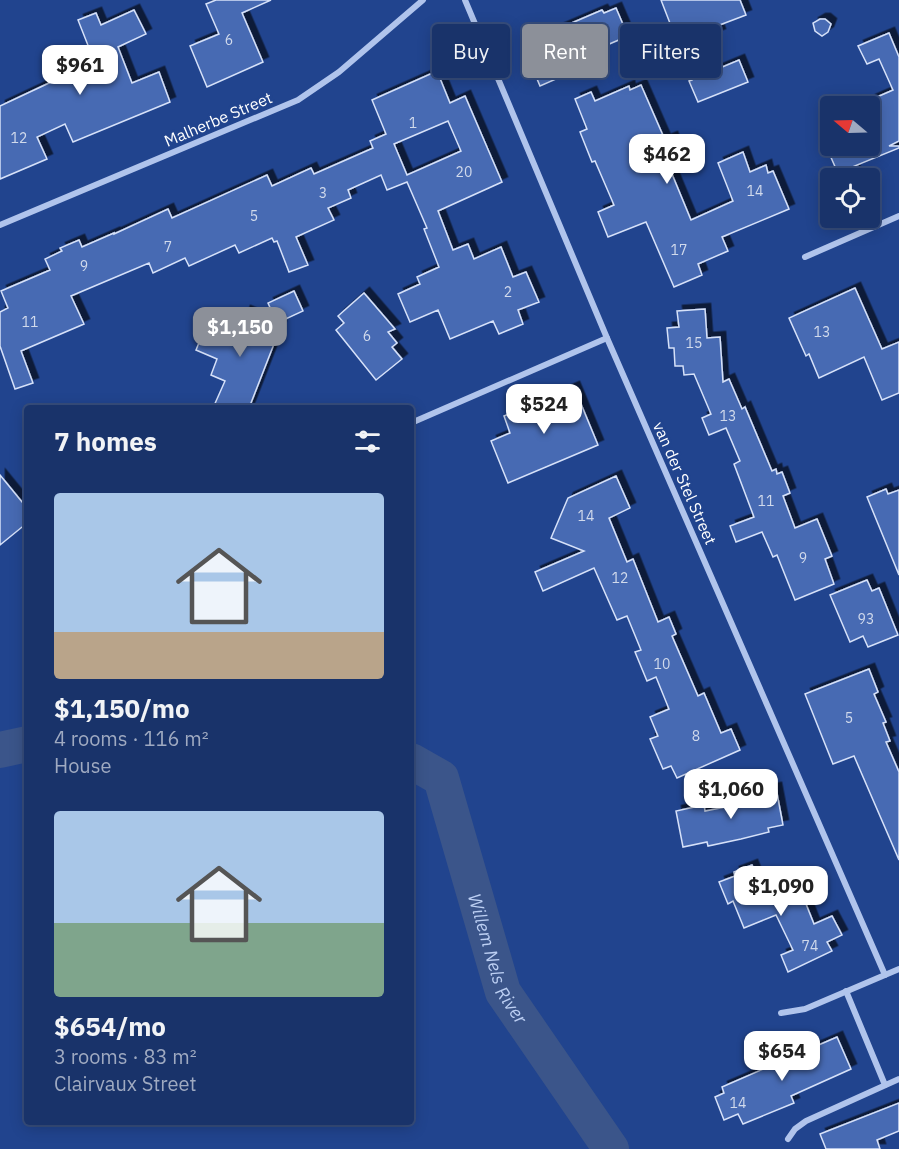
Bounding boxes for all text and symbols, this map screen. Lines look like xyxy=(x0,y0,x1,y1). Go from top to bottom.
chip: Buy xyxy=(432,24,510,78)
chip: Rent xyxy=(522,24,608,78)
chip: Filters xyxy=(620,24,721,78)
house number: 6 xyxy=(225,31,233,49)
pin: $961 xyxy=(44,45,116,96)
text: $961 xyxy=(56,51,104,78)
street label: Malherbe Street xyxy=(161,87,275,151)
north arrow xyxy=(820,96,880,156)
map controls xyxy=(820,96,880,228)
house number: 1 xyxy=(409,114,417,132)
house number: 12 xyxy=(11,129,27,147)
pin: $462 xyxy=(631,134,703,185)
text: $462 xyxy=(643,140,691,167)
house number: 20 xyxy=(456,163,472,181)
button: locate xyxy=(820,168,880,228)
house number: 14 xyxy=(747,182,763,200)
house number: 3 xyxy=(319,184,327,202)
house number: 5 xyxy=(250,207,258,225)
house number: 7 xyxy=(164,238,172,256)
house number: 17 xyxy=(671,241,687,259)
house number: 9 xyxy=(80,257,88,275)
house number: 2 xyxy=(504,283,512,301)
pin: $1,150 xyxy=(191,307,289,358)
house number: 11 xyxy=(22,313,38,331)
text: $1,150 xyxy=(207,313,273,340)
house number: 13 xyxy=(814,323,830,341)
house number: 6 xyxy=(363,327,371,345)
house number: 15 xyxy=(686,334,702,352)
pin: $524 xyxy=(508,384,580,435)
text: $524 xyxy=(520,390,568,417)
house number: 13 xyxy=(720,407,736,425)
street label: van der Stel Street xyxy=(649,418,721,548)
text: 7 homes xyxy=(54,424,157,458)
icon: filters xyxy=(351,425,384,458)
house number: 11 xyxy=(758,492,774,510)
house number: 14 xyxy=(578,507,594,525)
icon: home xyxy=(165,532,273,640)
house number: 9 xyxy=(799,549,807,567)
house number: 12 xyxy=(612,569,628,587)
house number: 93 xyxy=(858,610,874,628)
house number: 10 xyxy=(654,655,670,673)
text: $1,150/mo xyxy=(54,691,190,725)
house number: 5 xyxy=(845,709,853,727)
text: 4 rooms · 116 m² xyxy=(54,725,209,752)
house number: 8 xyxy=(692,727,700,745)
text: House xyxy=(54,752,111,779)
pin: $1,060 xyxy=(682,769,780,820)
text: $1,060 xyxy=(698,775,764,802)
icon: home xyxy=(165,850,273,958)
pin: $1,090 xyxy=(732,866,830,917)
text: $1,090 xyxy=(748,872,814,899)
water label: Willem Nels River xyxy=(464,891,533,1028)
house number: 74 xyxy=(802,937,818,955)
text: $654/mo xyxy=(54,1009,166,1043)
pin: $654 xyxy=(746,1031,818,1082)
text: $654 xyxy=(758,1037,806,1064)
text: 3 rooms · 83 m² xyxy=(54,1043,197,1070)
text: Clairvaux Street xyxy=(54,1070,197,1097)
house number: 14 xyxy=(730,1094,746,1112)

